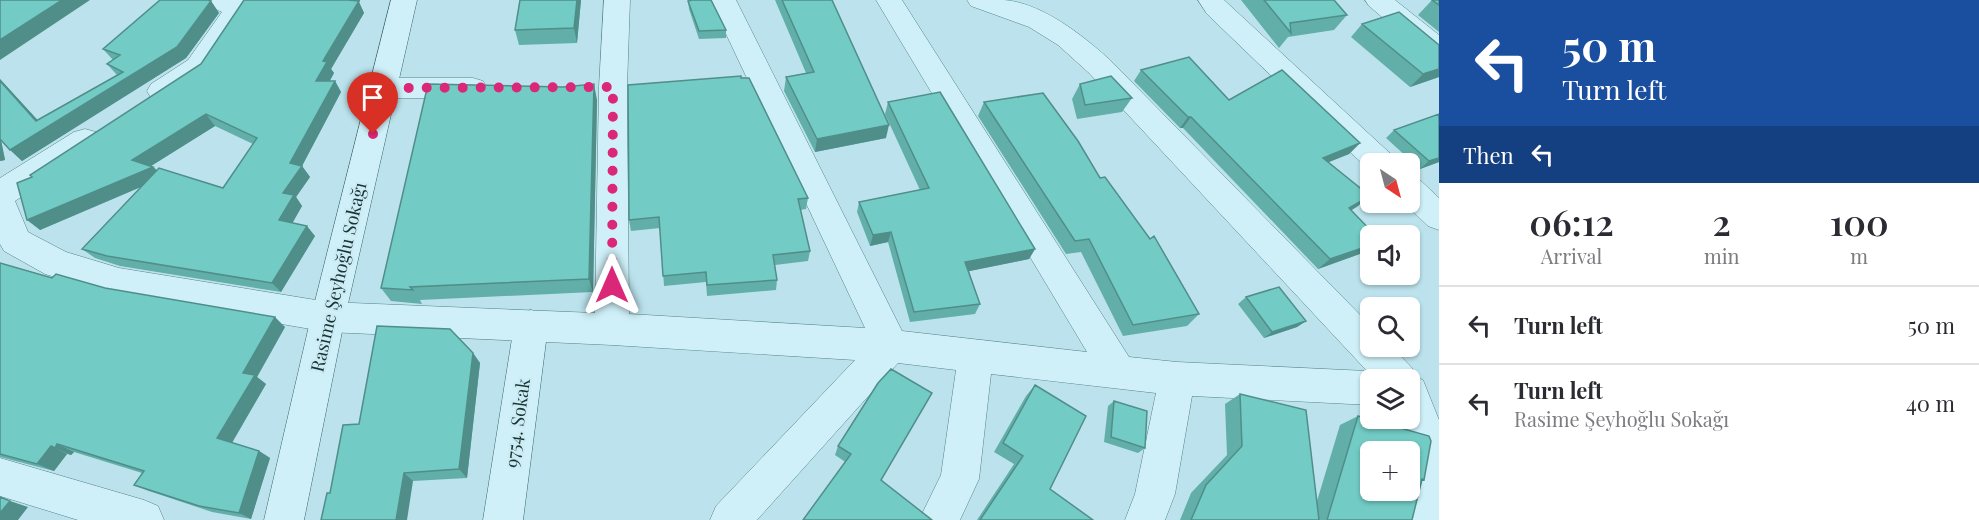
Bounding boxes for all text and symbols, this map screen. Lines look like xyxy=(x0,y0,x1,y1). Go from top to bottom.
text: 50 m xyxy=(1562,17,1656,73)
icon: left xyxy=(1463,24,1541,102)
text: Turn left xyxy=(1562,71,1666,107)
pin xyxy=(347,72,398,134)
icon: arrive xyxy=(356,81,389,114)
icon: left xyxy=(1526,138,1559,171)
text: Then xyxy=(1463,140,1514,170)
north arrow xyxy=(1360,153,1420,213)
map controls xyxy=(1360,153,1420,501)
street label: Rasime Şeyhoğlu Sokağı xyxy=(305,180,371,374)
text: 06:12 xyxy=(1529,197,1614,245)
text: 2 xyxy=(1713,197,1731,245)
text: 100 xyxy=(1830,197,1889,245)
button: sound xyxy=(1360,225,1420,285)
text: Arrival xyxy=(1541,242,1602,269)
text: min xyxy=(1704,242,1740,269)
text: m xyxy=(1850,242,1868,269)
position arrow xyxy=(580,253,644,317)
button: search xyxy=(1360,297,1420,357)
icon: left xyxy=(1463,309,1496,342)
text: Turn left xyxy=(1514,310,1603,340)
text: 50 m xyxy=(1908,310,1955,340)
button: layers xyxy=(1360,369,1420,429)
text: Turn left xyxy=(1514,375,1603,405)
street label: 9754. Sokak xyxy=(499,377,535,469)
icon: left xyxy=(1463,387,1496,420)
text: 40 m xyxy=(1906,388,1955,418)
text: Rasime Şeyhoğlu Sokağı xyxy=(1514,405,1729,432)
button: + xyxy=(1360,441,1420,501)

